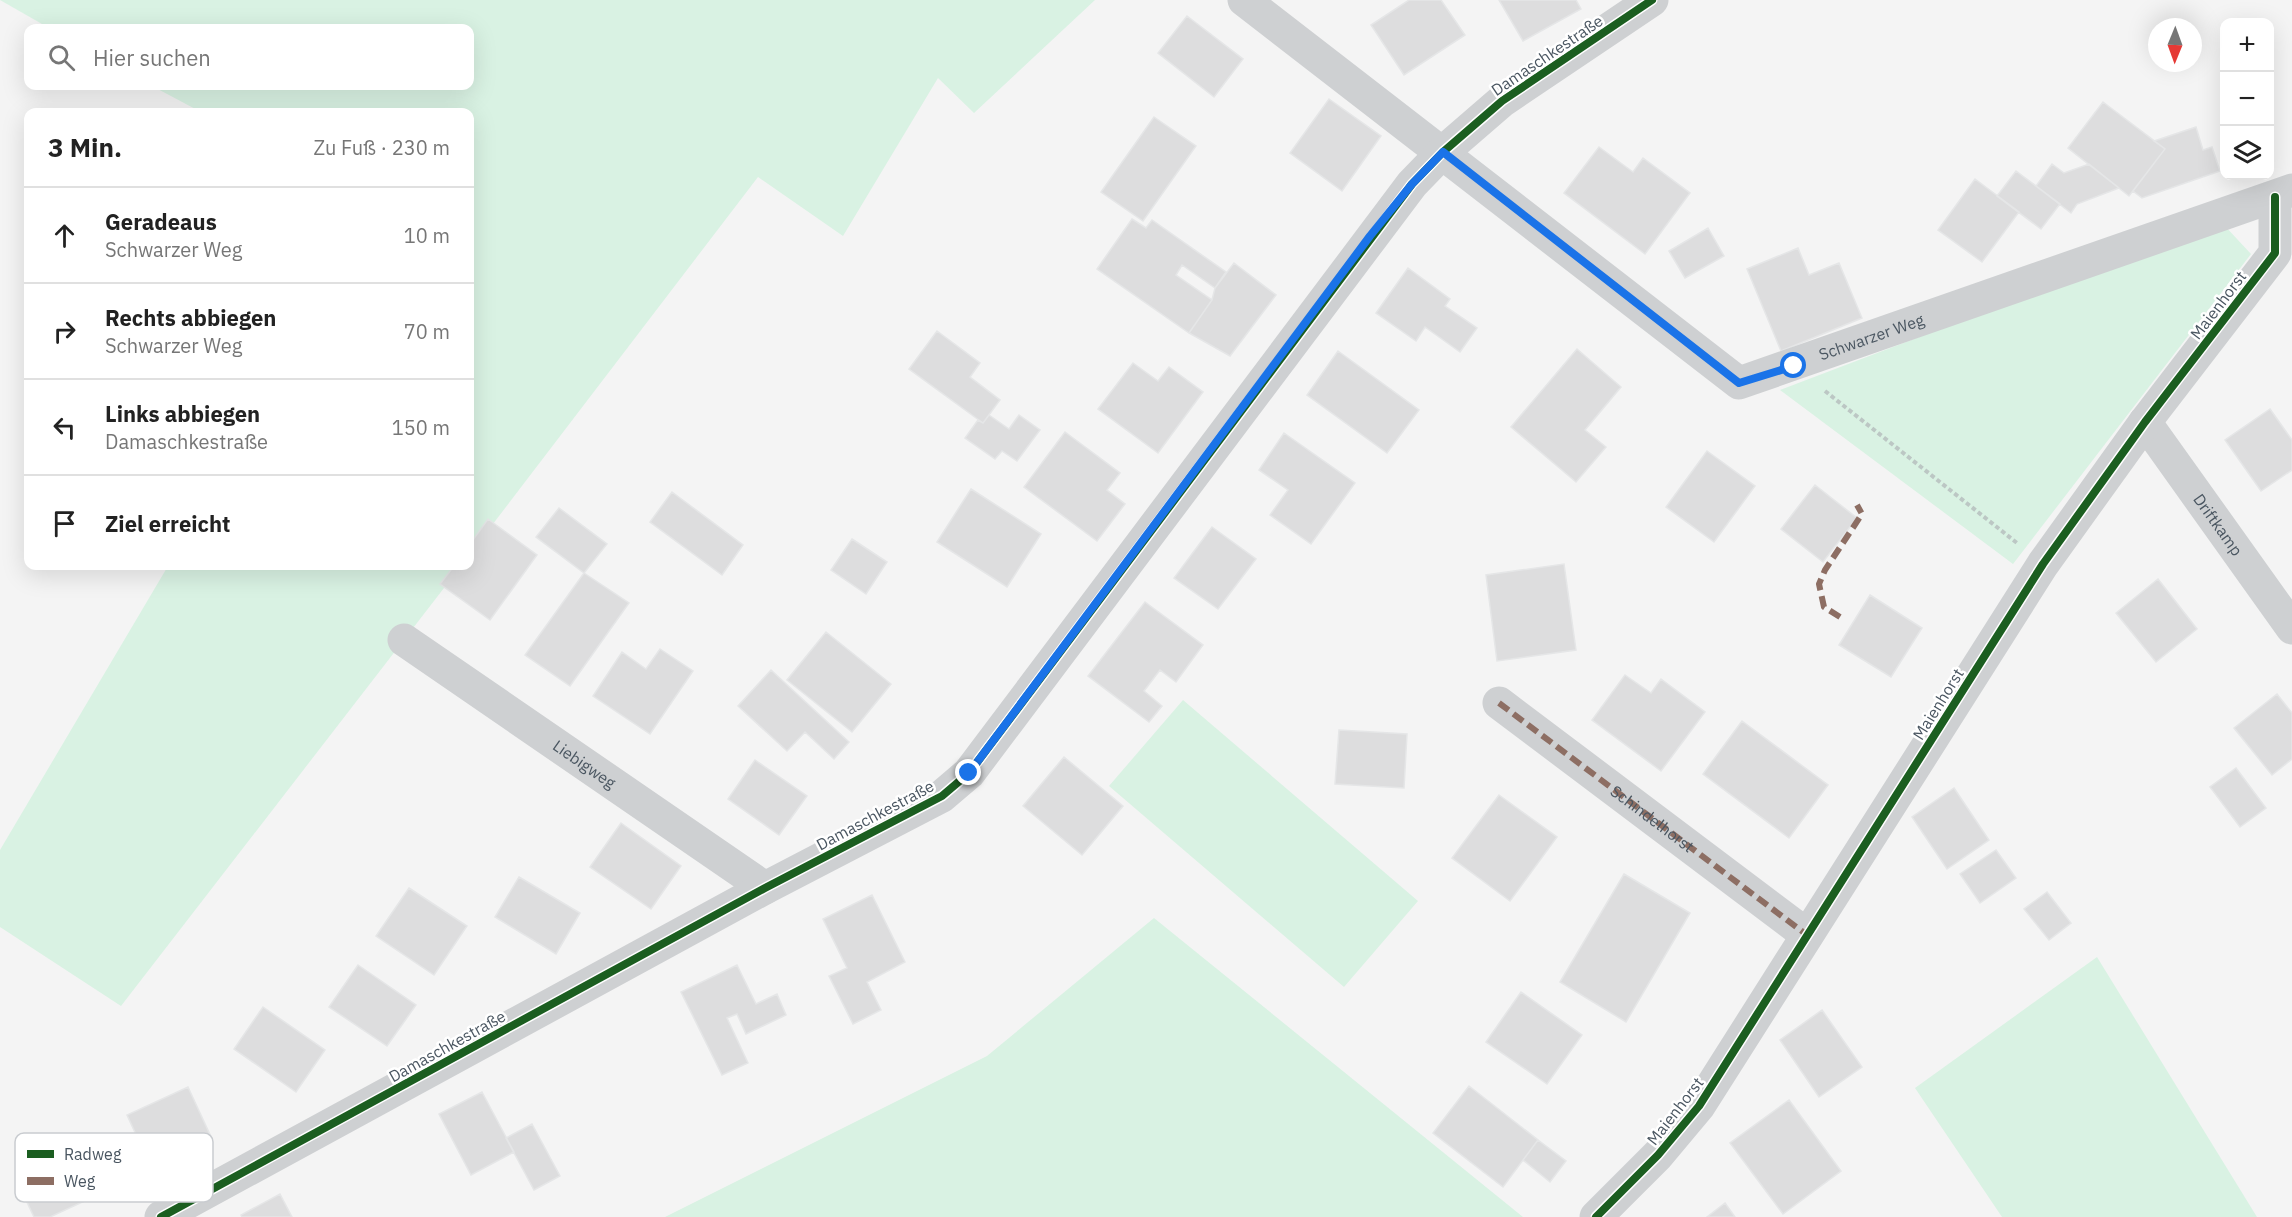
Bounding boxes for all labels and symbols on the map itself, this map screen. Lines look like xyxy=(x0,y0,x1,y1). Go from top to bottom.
street label: Damaschkestraße xyxy=(1487,10,1607,100)
north arrow xyxy=(2148,18,2202,72)
street label: Maienhorst xyxy=(2186,267,2250,343)
street label: Schwarzer Weg xyxy=(1816,309,1927,364)
route start xyxy=(1780,352,1806,378)
street label: Driftkamp xyxy=(2189,490,2247,560)
street label: Maienhorst xyxy=(1908,665,1968,743)
street label: Liebigweg xyxy=(549,735,620,793)
route end xyxy=(955,759,981,785)
street label: Damaschkestraße xyxy=(813,775,937,854)
street label: Schindelhorst xyxy=(1607,781,1698,856)
street label: Damaschkestraße xyxy=(385,1006,509,1086)
street label: Maienhorst xyxy=(1642,1073,1708,1149)
legend xyxy=(15,1133,213,1202)
text: Radweg xyxy=(64,1144,122,1164)
text: Weg xyxy=(64,1171,96,1191)

